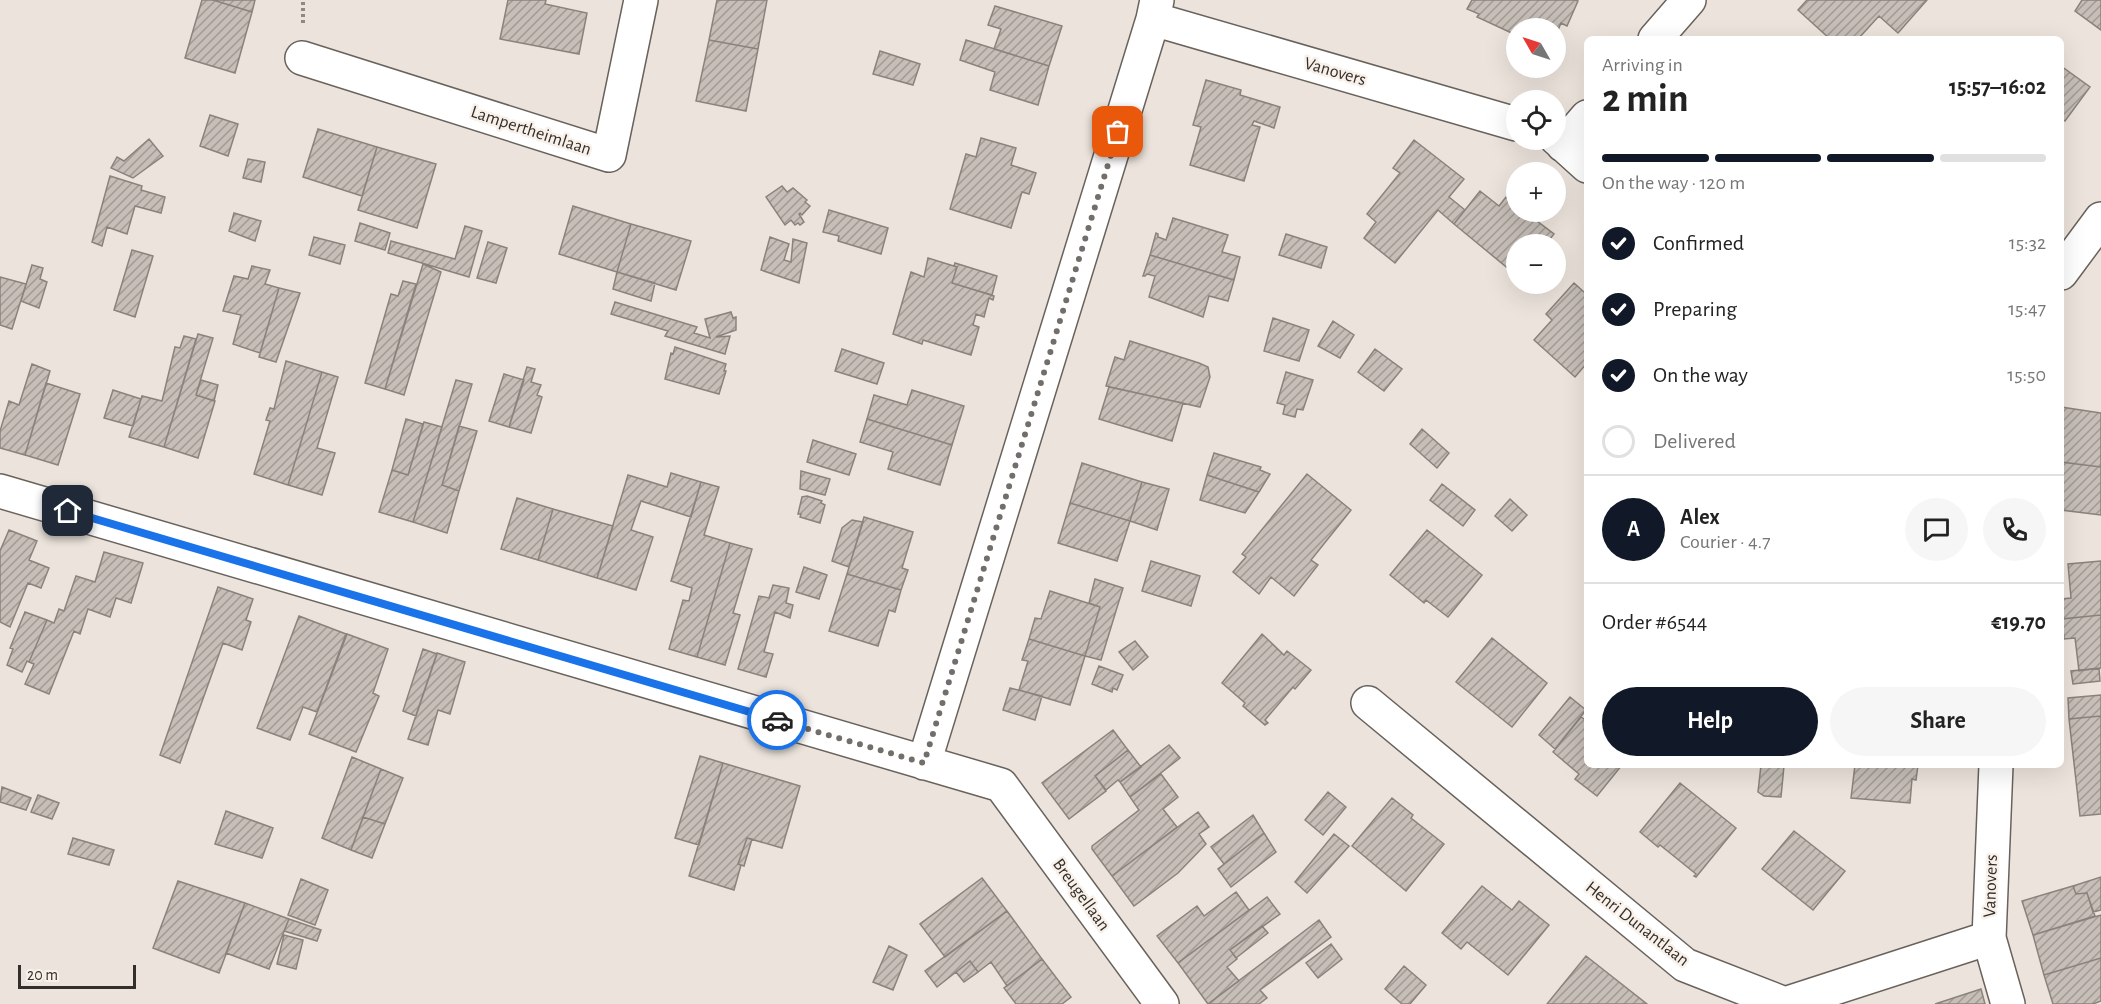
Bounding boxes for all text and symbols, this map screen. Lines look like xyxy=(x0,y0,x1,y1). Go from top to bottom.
north arrow xyxy=(1506,18,1566,78)
map controls xyxy=(1506,18,1566,294)
street label: Vanovers xyxy=(1302,55,1368,89)
text: Arriving in xyxy=(1602,55,1683,75)
text: 15:57–16:02 xyxy=(1949,76,2046,98)
text: 2 min xyxy=(1602,80,1689,119)
button: locate xyxy=(1506,90,1566,150)
street label: Lampertheimlaan xyxy=(468,103,594,159)
pin xyxy=(1092,106,1143,157)
icon: bag xyxy=(1101,115,1134,148)
button: + xyxy=(1506,162,1566,222)
text: On the way · 120 m xyxy=(1602,173,1745,193)
icon: check xyxy=(1602,227,1635,260)
text: Confirmed xyxy=(1653,232,1744,254)
text: 15:32 xyxy=(2009,233,2046,253)
button: − xyxy=(1506,234,1566,294)
icon: check xyxy=(1602,293,1635,326)
text: Preparing xyxy=(1653,298,1737,320)
text: 15:47 xyxy=(2008,299,2046,319)
icon: check xyxy=(1602,359,1635,392)
text: On the way xyxy=(1653,364,1748,386)
text: 15:50 xyxy=(2007,365,2046,385)
text: Delivered xyxy=(1653,430,1736,452)
pin xyxy=(42,485,93,536)
icon: home xyxy=(51,494,84,527)
button: chat xyxy=(1905,498,1968,561)
button: phone xyxy=(1983,498,2046,561)
text: Alex xyxy=(1680,506,1720,528)
text: A xyxy=(1627,518,1640,540)
text: Courier · 4.7 xyxy=(1680,532,1771,552)
text: Order #6544 xyxy=(1602,611,1707,633)
text: €19.70 xyxy=(1991,611,2046,633)
button: Help xyxy=(1602,687,1818,756)
button: Share xyxy=(1830,687,2046,756)
courier xyxy=(747,690,807,750)
icon: car xyxy=(761,704,794,737)
street label: Vanovers xyxy=(1981,854,2001,918)
street label: Breugellaan xyxy=(1049,856,1113,934)
street label: Henri Dunantlaan xyxy=(1582,878,1692,970)
scale bar xyxy=(18,962,136,990)
text: 20 m xyxy=(27,967,58,983)

